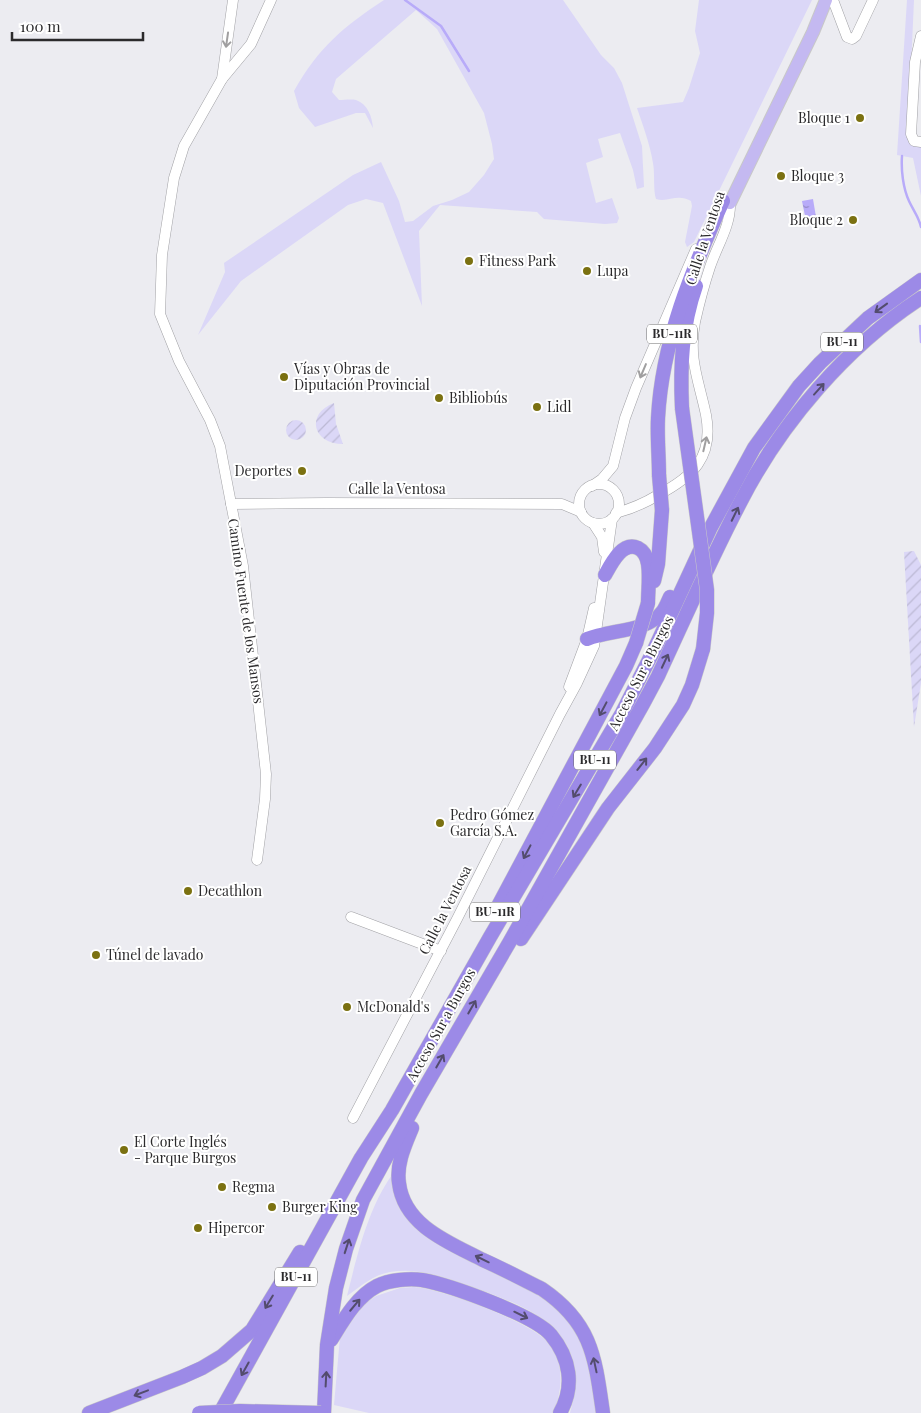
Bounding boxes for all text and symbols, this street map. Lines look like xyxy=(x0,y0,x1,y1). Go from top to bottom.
scale bar xyxy=(12,10,144,42)
text: 100 m xyxy=(20,16,61,36)
one-way arrow xyxy=(222,31,232,47)
place label: Bloque 1 xyxy=(798,108,850,127)
marker: Bloque 1 xyxy=(854,112,866,124)
place label: Bloque 3 xyxy=(791,166,844,185)
marker: Bloque 3 xyxy=(775,170,787,182)
street label: Calle la Ventosa xyxy=(680,188,729,287)
place label: Bloque 2 xyxy=(790,210,843,229)
marker: Bloque 2 xyxy=(847,214,859,226)
place label: Fitness Park xyxy=(479,251,556,270)
marker: Fitness Park xyxy=(463,255,475,267)
place label: Lupa xyxy=(597,261,628,280)
marker: Lupa xyxy=(581,265,593,277)
one-way arrow xyxy=(875,303,889,313)
road number: BU-11R xyxy=(647,324,697,344)
road number: BU-11 xyxy=(821,332,863,352)
place label: Vías y Obras de Diputación Provincial xyxy=(293,359,430,394)
one-way arrow xyxy=(638,363,648,378)
marker: Vías y Obras de Diputación Provincial xyxy=(278,371,290,383)
one-way arrow xyxy=(813,383,825,396)
place label: Bibliobús xyxy=(449,388,508,407)
marker: Bibliobús xyxy=(433,392,445,404)
place label: Lidl xyxy=(547,397,571,416)
marker: Lidl xyxy=(531,401,543,413)
one-way arrow xyxy=(701,436,710,452)
place label: Deportes xyxy=(234,461,292,480)
marker: Deportes xyxy=(296,465,308,477)
street label: Calle la Ventosa xyxy=(348,479,446,498)
one-way arrow xyxy=(730,507,740,522)
street label: Camino Fuente de los Mansos xyxy=(224,517,269,705)
street label: Acceso Sur a Burgos xyxy=(603,612,678,734)
one-way arrow xyxy=(661,654,670,669)
one-way arrow xyxy=(598,701,608,716)
road number: BU-11 xyxy=(574,750,616,770)
one-way arrow xyxy=(637,758,648,771)
one-way arrow xyxy=(571,783,581,797)
place label: Pedro Gómez García S.A. xyxy=(450,805,534,840)
marker: Pedro Gómez García S.A. xyxy=(434,817,446,829)
one-way arrow xyxy=(522,845,532,860)
street label: Calle la Ventosa xyxy=(414,862,475,958)
place label: Decathlon xyxy=(198,881,263,900)
marker: Decathlon xyxy=(182,885,194,897)
road number: BU-11R xyxy=(470,902,520,922)
place label: Túnel de lavado xyxy=(106,945,204,964)
marker: Túnel de lavado xyxy=(90,949,102,961)
street label: Acceso Sur a Burgos xyxy=(401,965,480,1086)
place label: McDonald's xyxy=(357,997,430,1016)
one-way arrow xyxy=(467,1000,477,1015)
marker: McDonald's xyxy=(341,1001,353,1013)
one-way arrow xyxy=(436,1054,446,1068)
place label: El Corte Inglés - Parque Burgos xyxy=(134,1132,236,1167)
marker: El Corte Inglés - Parque Burgos xyxy=(118,1144,130,1156)
place label: Regma xyxy=(232,1177,275,1196)
marker: Regma xyxy=(216,1181,228,1193)
place label: Burger King xyxy=(282,1197,358,1216)
marker: Burger King xyxy=(266,1201,278,1213)
place label: Hipercor xyxy=(208,1218,265,1237)
marker: Hipercor xyxy=(192,1222,204,1234)
one-way arrow xyxy=(343,1239,352,1254)
one-way arrow xyxy=(475,1254,490,1263)
road number: BU-11 xyxy=(275,1268,317,1286)
one-way arrow xyxy=(264,1294,274,1308)
one-way arrow xyxy=(350,1299,361,1312)
one-way arrow xyxy=(513,1311,528,1321)
one-way arrow xyxy=(590,1357,600,1373)
one-way arrow xyxy=(240,1361,249,1376)
one-way arrow xyxy=(321,1371,330,1387)
one-way arrow xyxy=(133,1389,149,1398)

